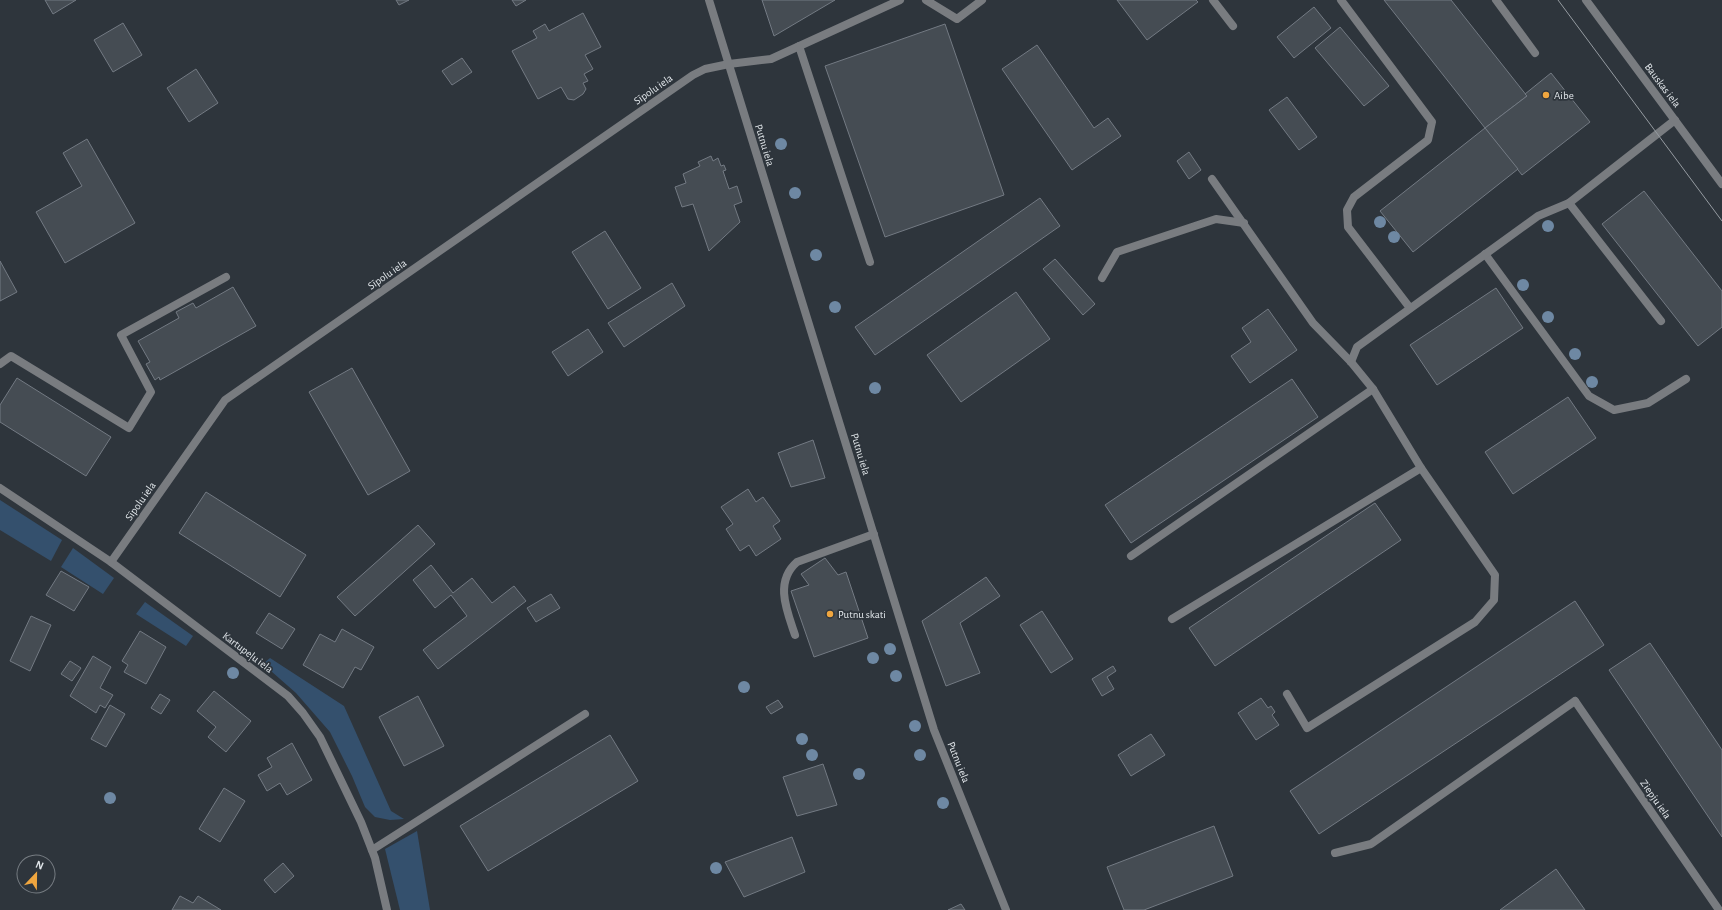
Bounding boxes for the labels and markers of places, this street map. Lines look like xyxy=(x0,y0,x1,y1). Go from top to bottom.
marker: Aibe xyxy=(1541,90,1551,100)
place label: Aibe xyxy=(1554,90,1574,101)
marker: Putnu skati xyxy=(825,609,835,619)
place label: Putnu skati xyxy=(838,609,886,620)

